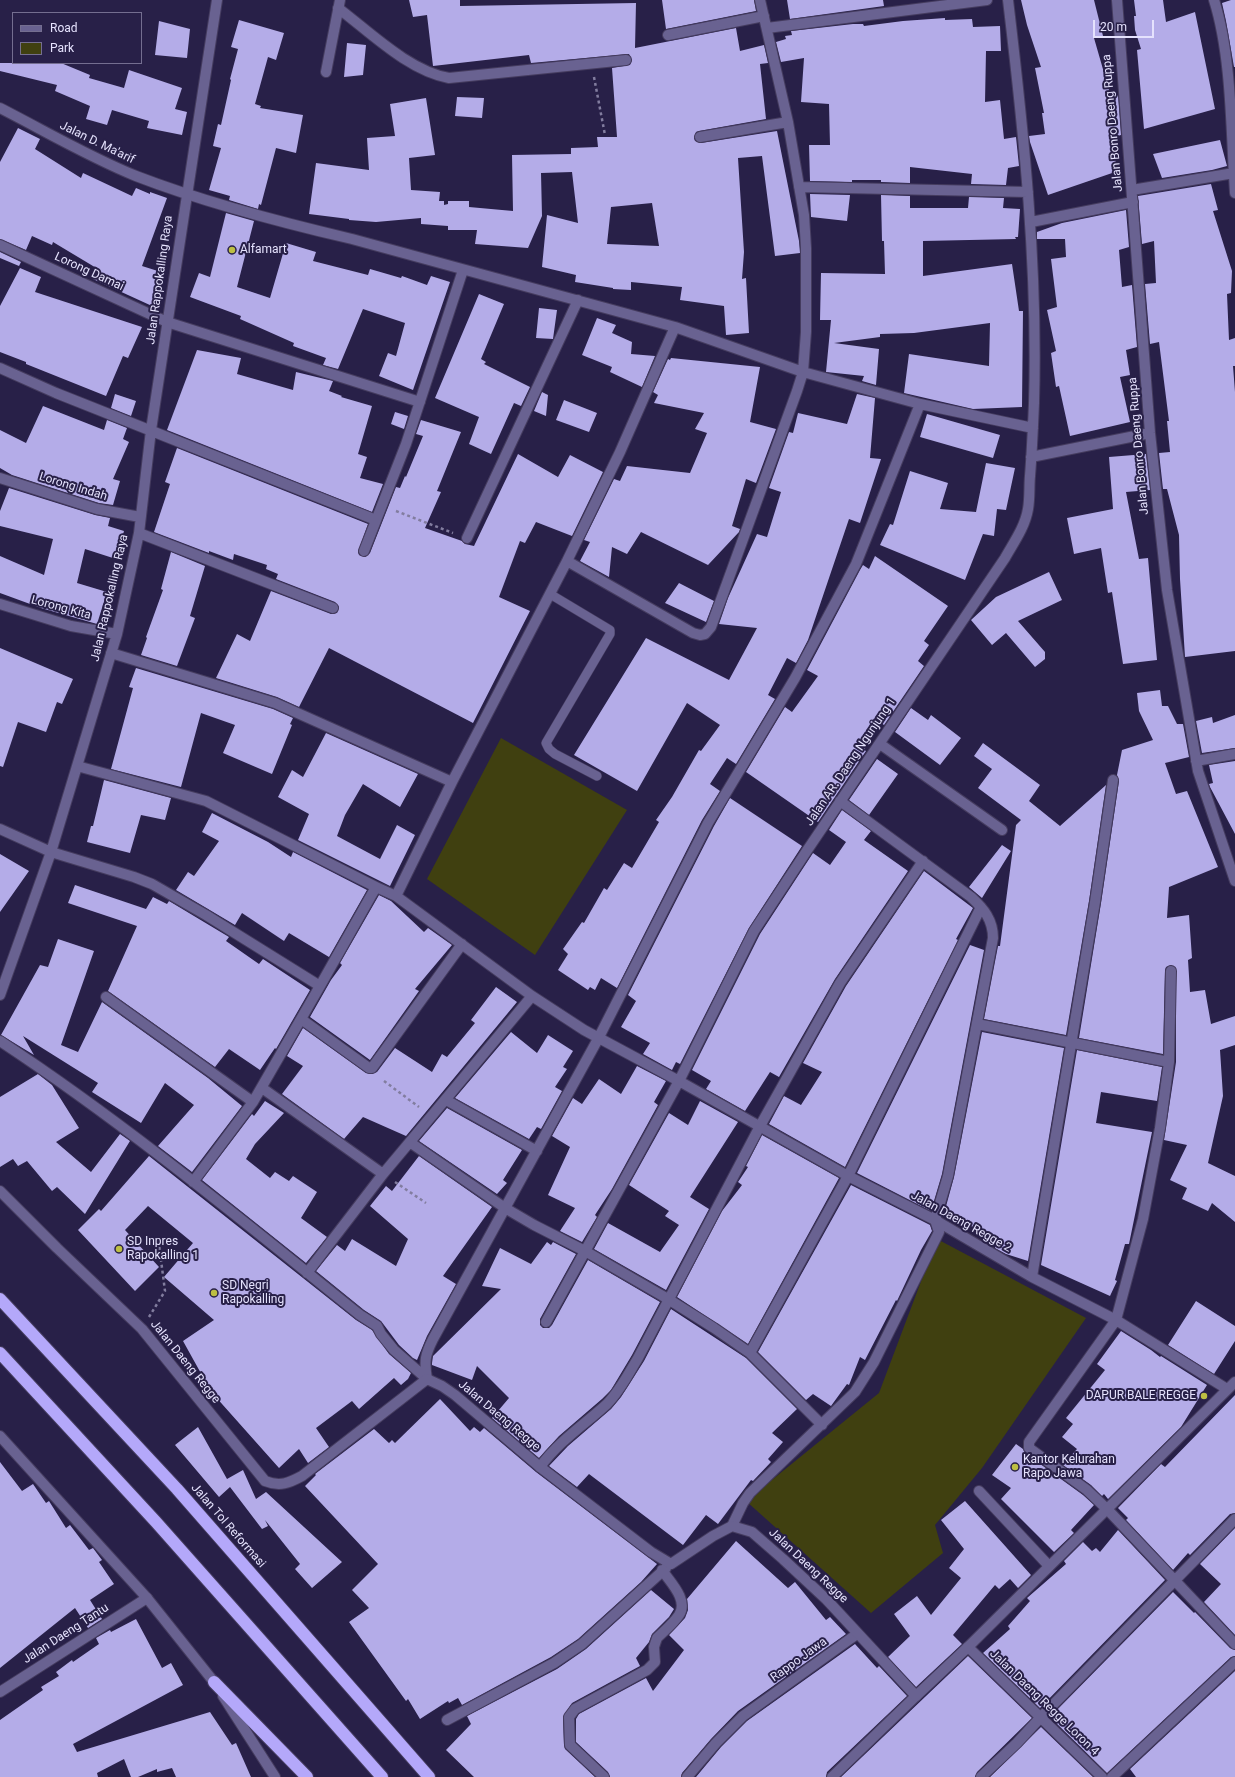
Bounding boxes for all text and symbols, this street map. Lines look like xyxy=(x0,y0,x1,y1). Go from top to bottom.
legend xyxy=(12,12,142,64)
scale bar xyxy=(1095,12,1156,38)
text: 20 m xyxy=(1100,20,1127,34)
text: Road xyxy=(50,21,78,35)
text: Park xyxy=(50,41,74,55)
street label: Jalan Bonro Daeng Ruppa xyxy=(1100,54,1126,192)
street label: Jalan D. Ma'arif xyxy=(57,119,137,167)
street label: Jalan Rappokalling Raya xyxy=(144,215,176,345)
place label: Alfamart xyxy=(240,243,287,257)
marker: Alfamart xyxy=(227,245,237,255)
street label: Lorong Damai xyxy=(52,250,126,294)
street label: Jalan Bonro Daeng Ruppa xyxy=(1126,377,1152,515)
street label: Lorong Indah xyxy=(37,470,109,504)
street label: Jalan Rappokalling Raya xyxy=(88,533,132,663)
street label: Lorong Kita xyxy=(30,593,92,623)
street label: Jalan AR. Daeng Ngunjung 1 xyxy=(803,695,899,829)
street label: Jalan Daeng Regge 2 xyxy=(908,1188,1014,1256)
place label: SD Inpres Rapokalling 1 xyxy=(127,1235,199,1263)
marker: SD Inpres Rapokalling 1 xyxy=(114,1244,124,1254)
place label: SD Negri Rapokalling xyxy=(222,1279,284,1307)
marker: SD Negri Rapokalling xyxy=(209,1288,219,1298)
street label: Jalan Daeng Regge xyxy=(147,1317,223,1407)
street label: Jalan Daeng Regge xyxy=(455,1377,543,1455)
place label: DAPUR BALE REGGE xyxy=(1086,1389,1196,1403)
marker: DAPUR BALE REGGE xyxy=(1199,1391,1209,1401)
place label: Kantor Kelurahan Rapo Jawa xyxy=(1023,1453,1115,1481)
marker: Kantor Kelurahan Rapo Jawa xyxy=(1010,1462,1020,1472)
street label: Jalan Tol Reformasi xyxy=(188,1481,268,1571)
street label: Jalan Daeng Regge xyxy=(765,1526,851,1606)
street label: Jalan Daeng Tantu xyxy=(20,1601,112,1667)
street label: Rappo Jawa xyxy=(768,1635,830,1685)
street label: Jalan Daeng Regge Loron 4 xyxy=(986,1647,1102,1759)

